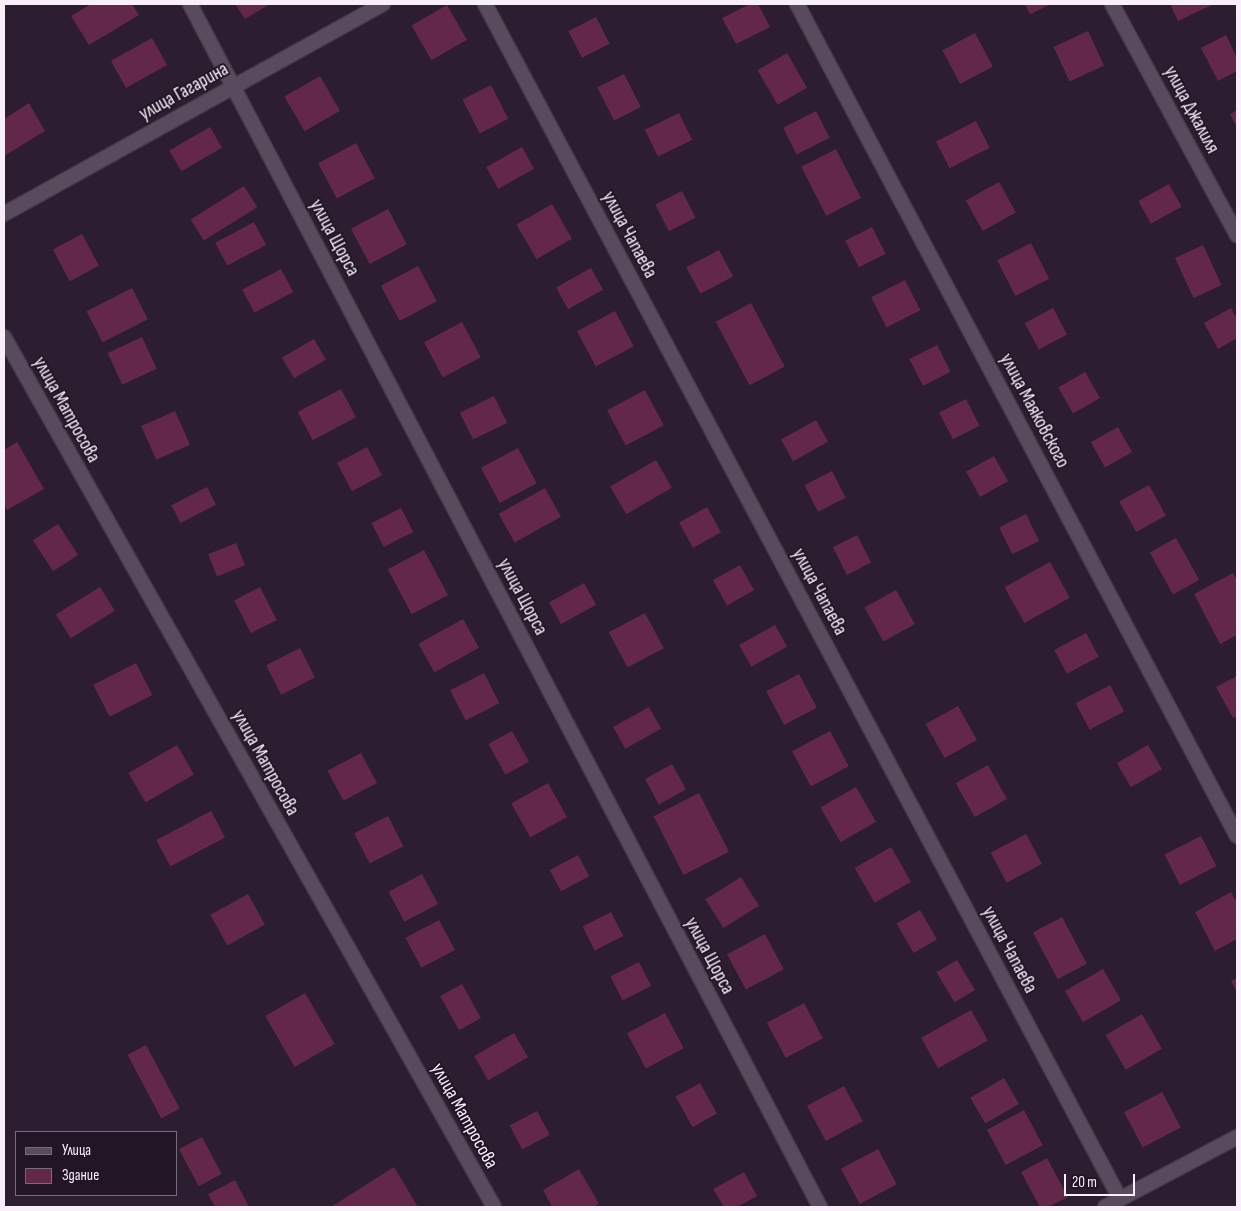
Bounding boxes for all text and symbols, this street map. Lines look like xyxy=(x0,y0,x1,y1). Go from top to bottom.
street label: улица Гагарина xyxy=(135,58,233,126)
street label: улица Джалиля xyxy=(1158,62,1224,158)
street label: улица Чапаева xyxy=(597,188,661,282)
street label: улица Щорса xyxy=(304,196,364,280)
street label: улица Маяковского xyxy=(994,350,1074,472)
street label: улица Матросова xyxy=(28,353,104,467)
street label: улица Чапаева xyxy=(787,545,851,639)
street label: улица Щорса xyxy=(492,555,552,639)
street label: улица Матросова xyxy=(227,706,303,820)
street label: улица Чапаева xyxy=(977,903,1041,997)
street label: улица Щорса xyxy=(679,914,739,998)
street label: улица Матросова xyxy=(426,1059,502,1173)
legend xyxy=(15,1131,178,1196)
text: Улица xyxy=(62,1141,91,1160)
scale bar xyxy=(1066,1164,1137,1196)
text: Здание xyxy=(62,1166,99,1185)
text: 20 m xyxy=(1072,1173,1097,1192)

